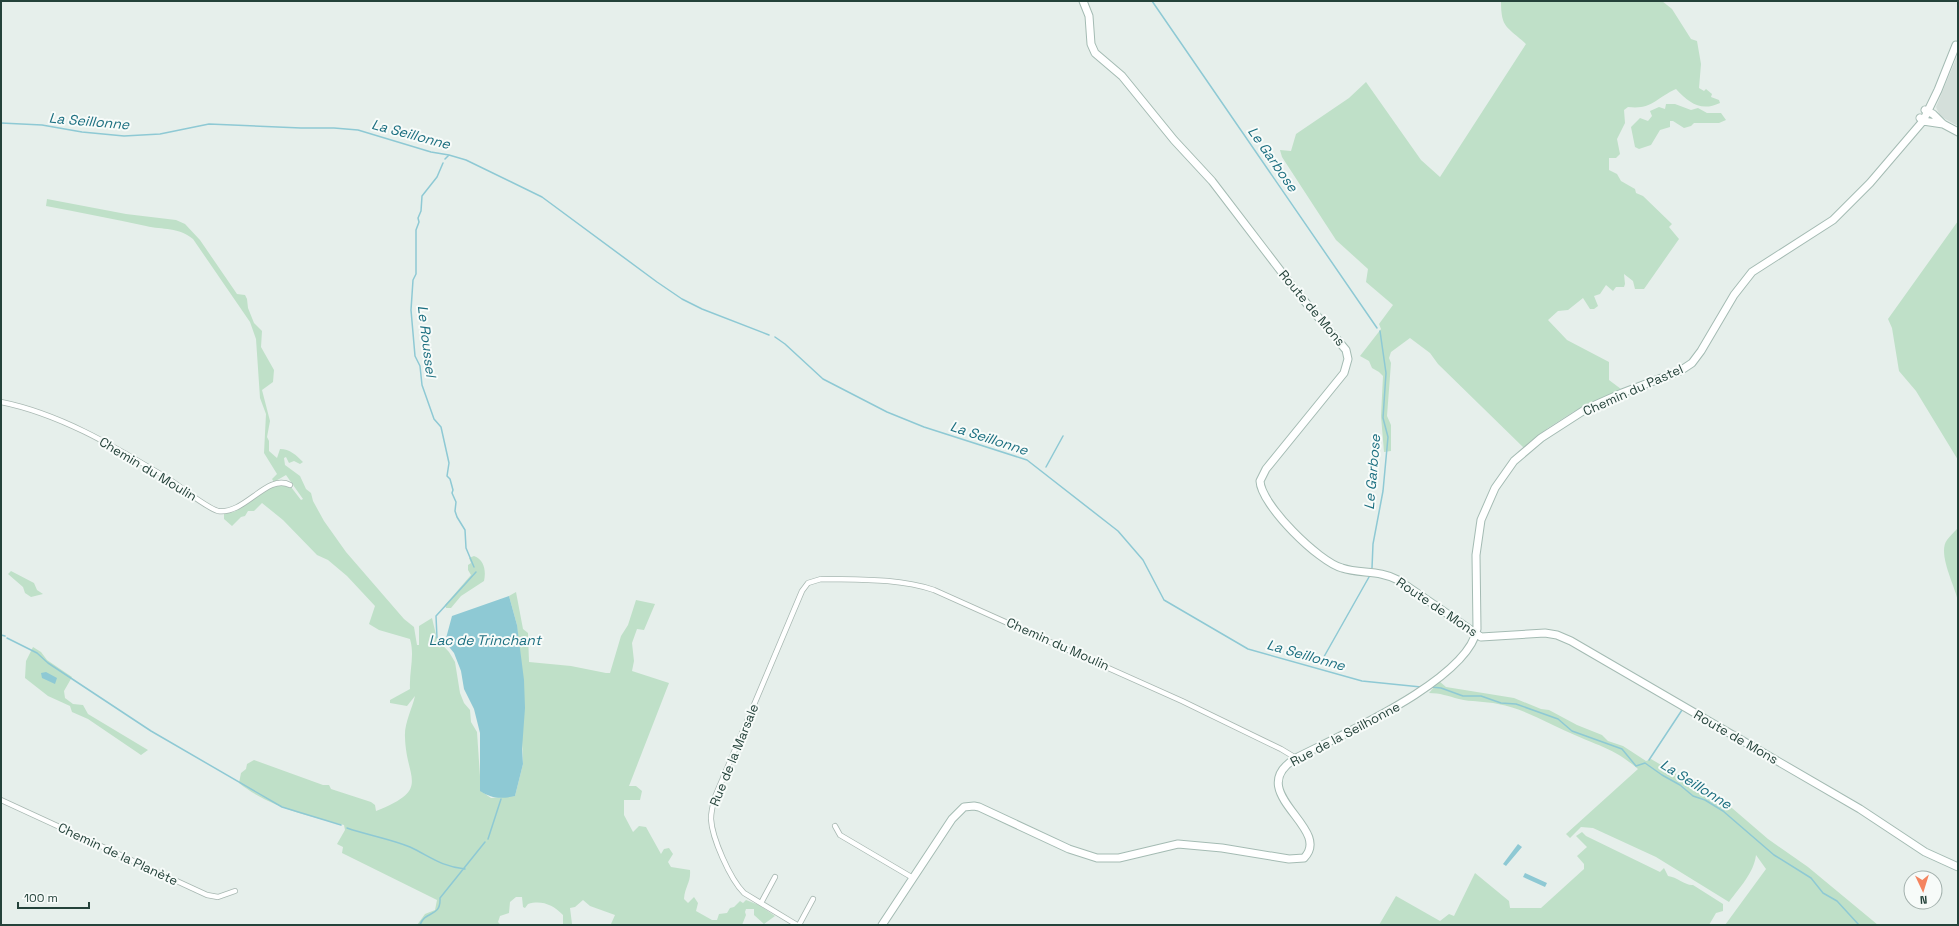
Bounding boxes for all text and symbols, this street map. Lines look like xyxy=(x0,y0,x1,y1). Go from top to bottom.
water label: La Seillonne xyxy=(48,109,131,134)
water label: La Seillonne xyxy=(370,115,453,153)
water label: Le Garbose xyxy=(1244,123,1302,196)
street label: Route de Mons xyxy=(1275,266,1349,350)
water label: Le Roussel xyxy=(414,304,441,379)
street label: Chemin du Pastel xyxy=(1580,360,1686,420)
water label: La Seillonne xyxy=(948,417,1031,459)
street label: Chemin du Moulin xyxy=(96,433,200,505)
water label: Le Garbose xyxy=(1360,433,1384,510)
street label: Route de Mons xyxy=(1393,574,1481,641)
street label: Chemin du Moulin xyxy=(1004,614,1112,674)
water label: Lac de Trinchant xyxy=(429,631,543,649)
water label: La Seillonne xyxy=(1265,635,1348,675)
street label: Rue de la Seilhonne xyxy=(1287,698,1403,770)
street label: Rue de la Marsale xyxy=(706,701,762,809)
street label: Route de Mons xyxy=(1691,706,1781,768)
water label: La Seillonne xyxy=(1657,755,1736,813)
street label: Chemin de la Planète xyxy=(55,819,181,889)
north arrow xyxy=(1903,870,1943,910)
scale bar xyxy=(18,884,89,910)
text: 100 m xyxy=(24,890,58,906)
text: N xyxy=(1920,893,1928,907)

